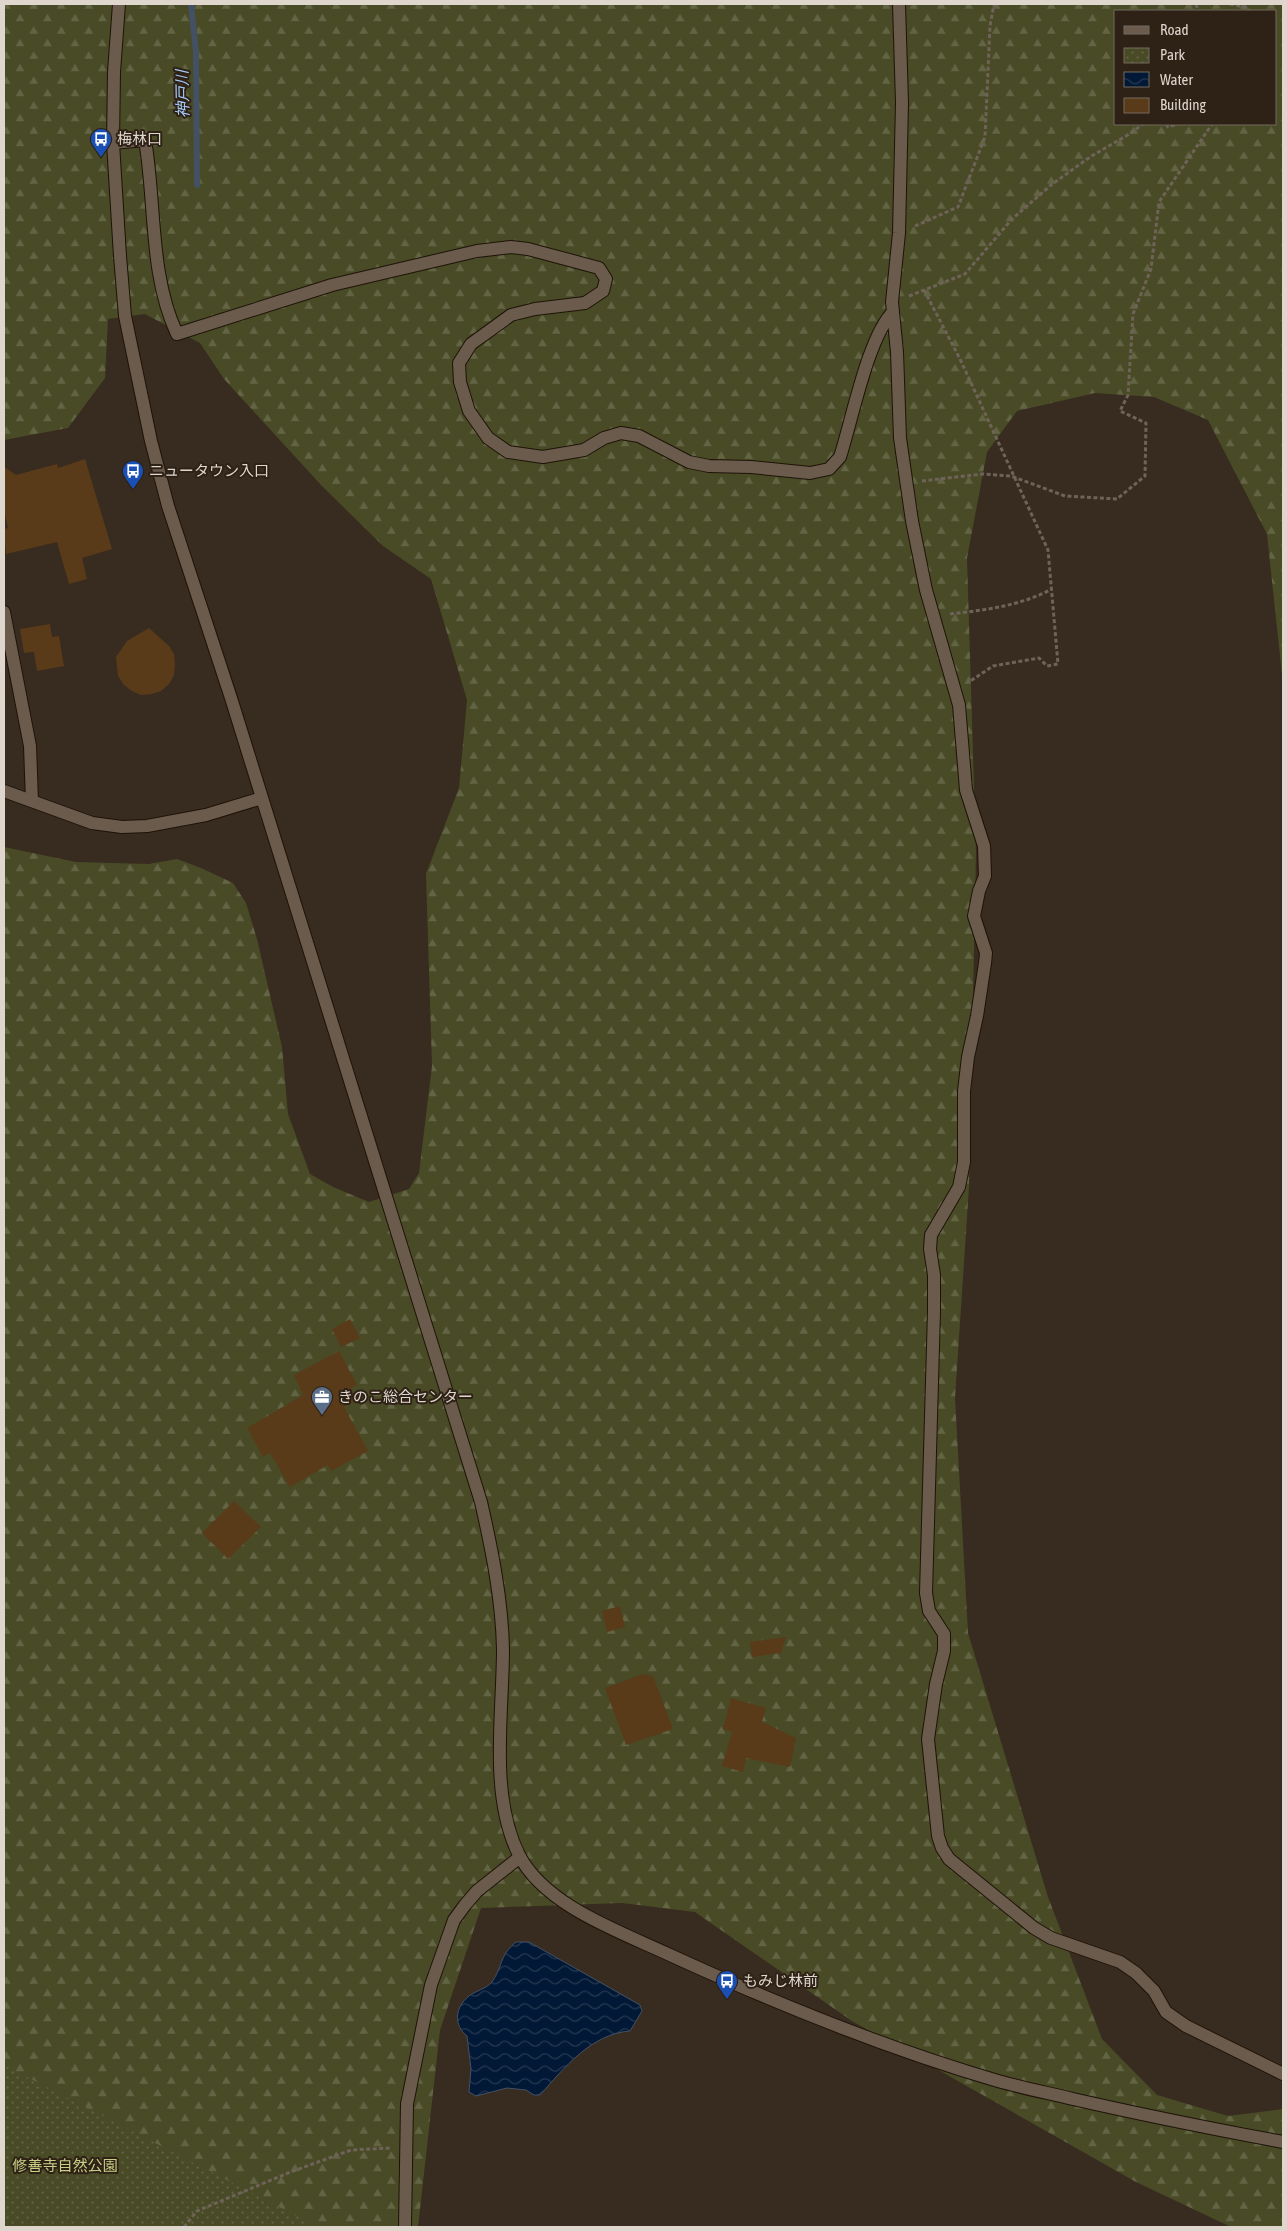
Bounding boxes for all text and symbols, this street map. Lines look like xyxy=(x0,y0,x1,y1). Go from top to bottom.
legend xyxy=(1114,10,1277,125)
text: Road xyxy=(1160,21,1189,38)
text: Park xyxy=(1160,46,1185,63)
water label: 神戸川 xyxy=(173,68,191,118)
text: Water xyxy=(1160,71,1193,88)
text: Building xyxy=(1160,96,1206,113)
bus stop icon: 梅林口 xyxy=(89,127,113,158)
place label: 梅林口 xyxy=(117,130,162,147)
bus stop icon: ニュータウン入口 xyxy=(121,459,145,490)
place label: ニュータウン入口 xyxy=(149,462,269,479)
office icon: きのこ総合センター xyxy=(310,1385,334,1416)
place label: きのこ総合センター xyxy=(338,1388,473,1405)
bus stop icon: もみじ林前 xyxy=(715,1969,739,2000)
place label: もみじ林前 xyxy=(743,1972,818,1989)
park label: 修善寺自然公園 xyxy=(12,2157,118,2174)

